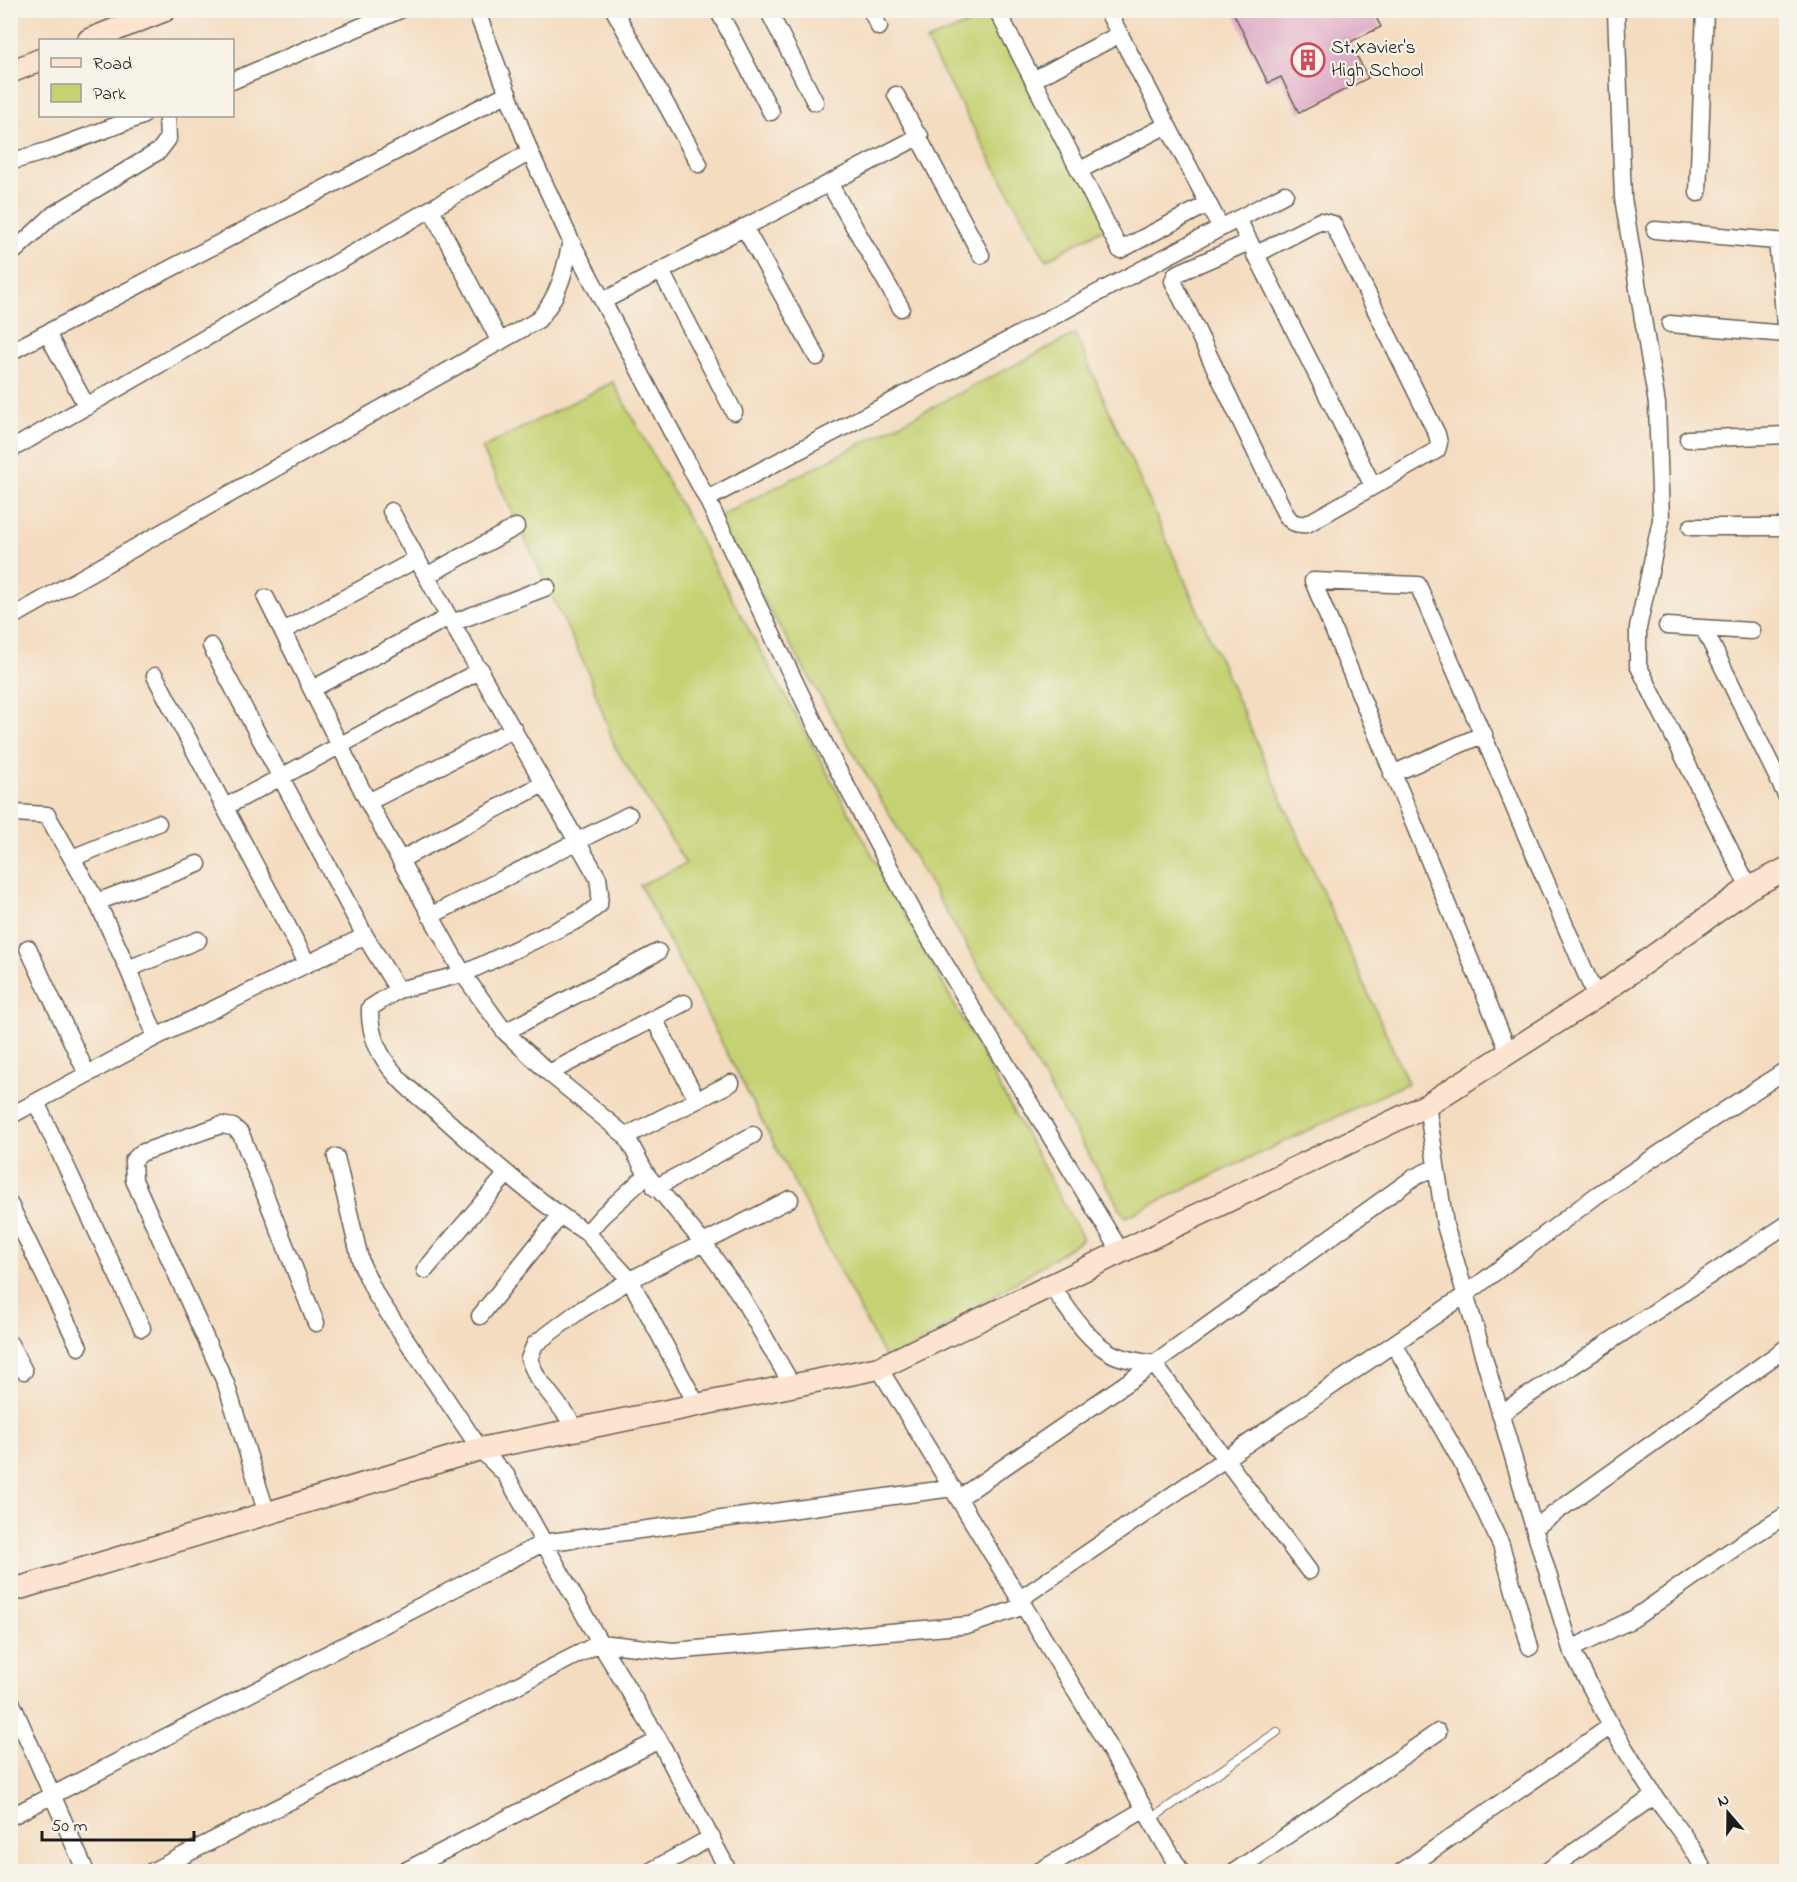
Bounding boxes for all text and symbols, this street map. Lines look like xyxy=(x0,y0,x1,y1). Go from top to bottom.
place label: St.Xavier's High School xyxy=(1331,34,1424,87)
legend xyxy=(39,39,234,117)
building icon: St.Xavier's High School xyxy=(1290,42,1326,78)
text: Road xyxy=(93,52,132,78)
text: Park xyxy=(93,82,126,108)
north arrow xyxy=(1698,1783,1758,1843)
text: N xyxy=(1714,1788,1733,1814)
scale bar xyxy=(42,1804,194,1842)
text: 50 m xyxy=(51,1814,88,1840)

